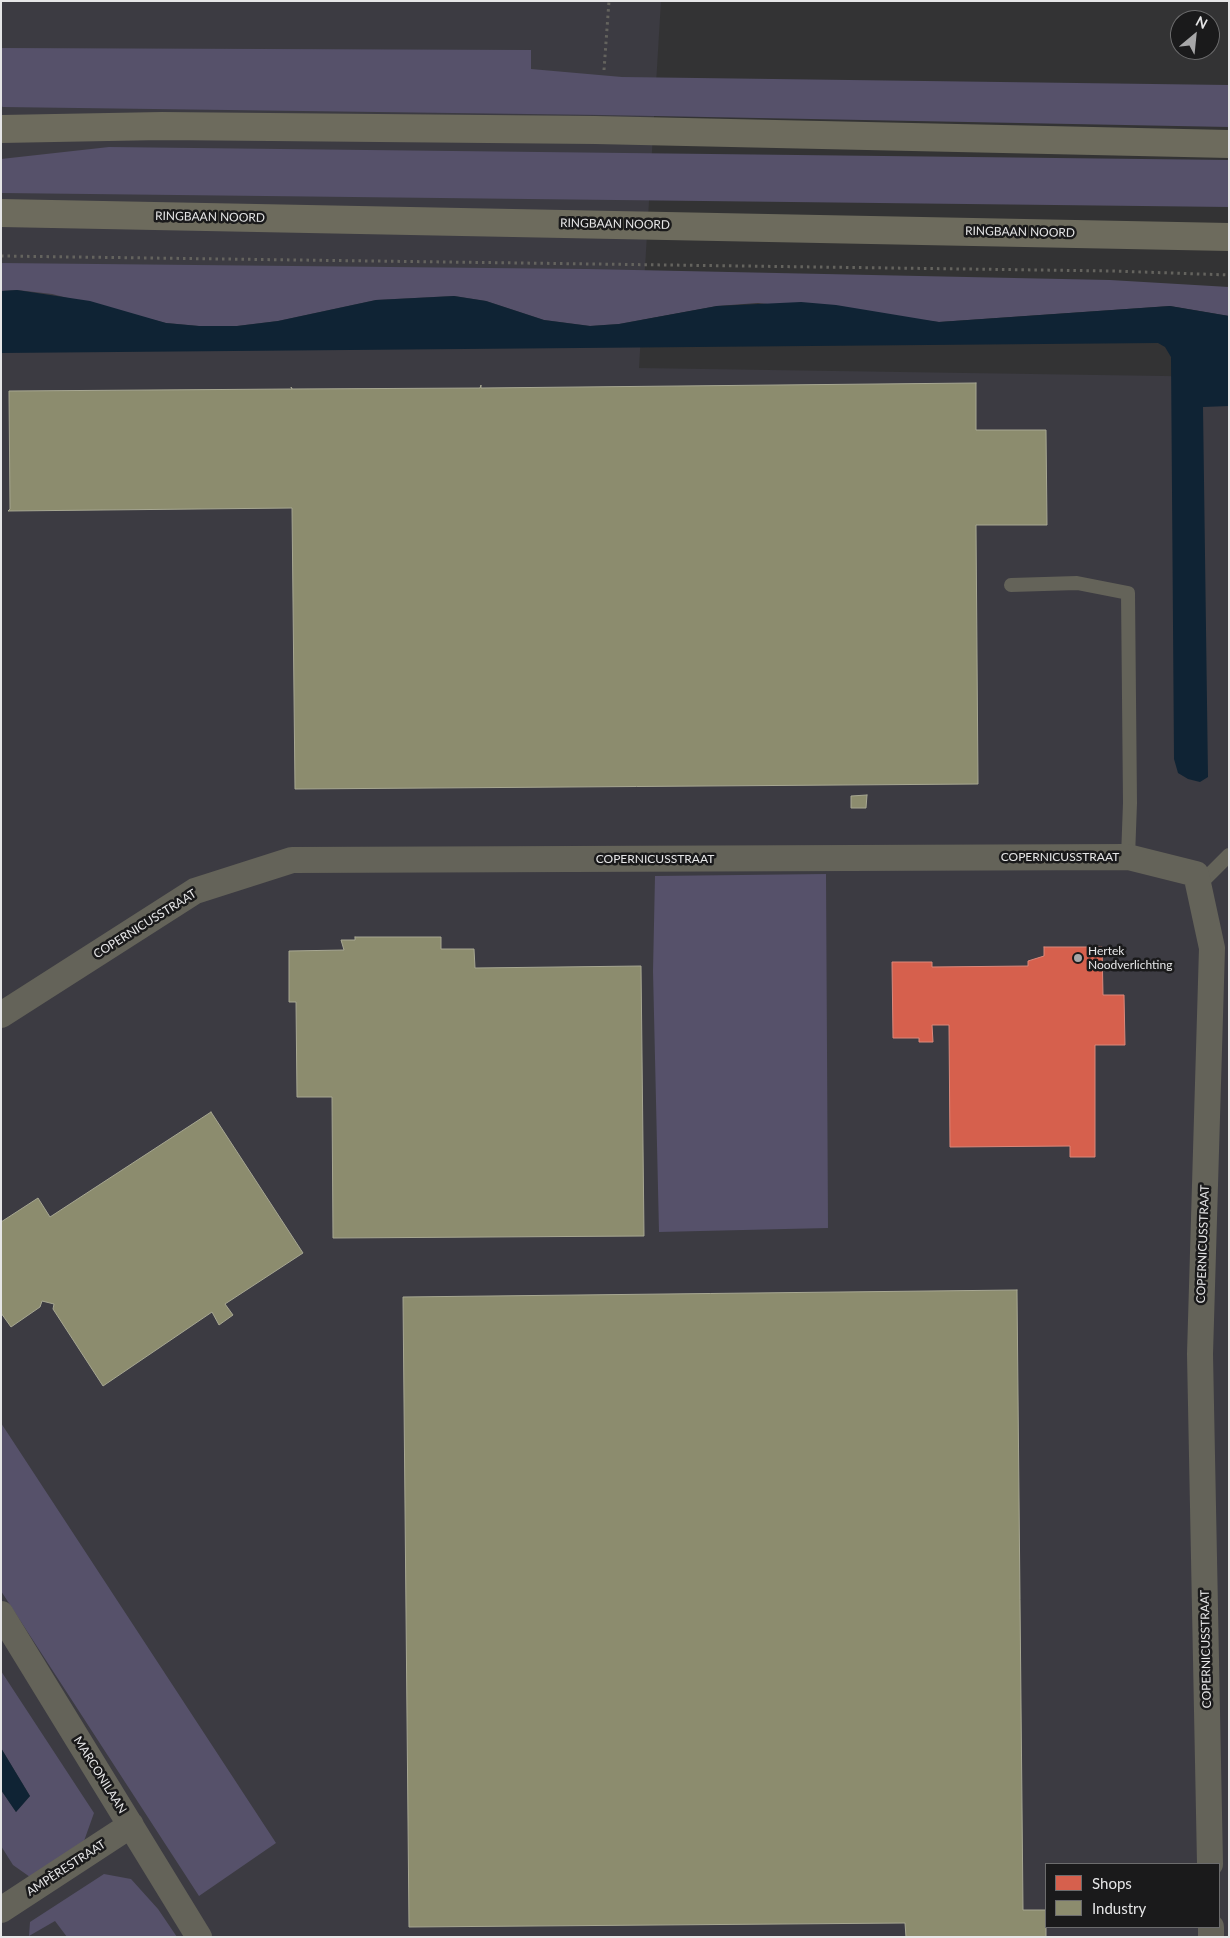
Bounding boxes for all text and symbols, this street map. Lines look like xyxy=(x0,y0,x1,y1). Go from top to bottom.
north arrow xyxy=(1170,10,1220,60)
text: N xyxy=(1193,12,1211,32)
street label: RINGBAAN NOORD xyxy=(155,209,265,225)
street label: RINGBAAN NOORD xyxy=(560,216,670,232)
street label: RINGBAAN NOORD xyxy=(965,224,1075,240)
street label: COPERNICUSSTRAAT xyxy=(1001,850,1119,864)
street label: COPERNICUSSTRAAT xyxy=(596,852,714,866)
street label: COPERNICUSSTRAAT xyxy=(91,886,199,962)
place label: Hertek Noodverlichting xyxy=(1088,944,1172,972)
marker: Hertek Noodverlichting xyxy=(1072,952,1084,964)
street label: COPERNICUSSTRAAT xyxy=(1194,1184,1212,1304)
street label: COPERNICUSSTRAAT xyxy=(1198,1590,1214,1708)
street label: MARCONILAAN xyxy=(71,1734,129,1816)
street label: AMPÈRESTRAAT xyxy=(24,1837,108,1899)
legend xyxy=(1045,1863,1220,1928)
text: Shops xyxy=(1092,1874,1132,1892)
text: Industry xyxy=(1092,1899,1146,1917)

